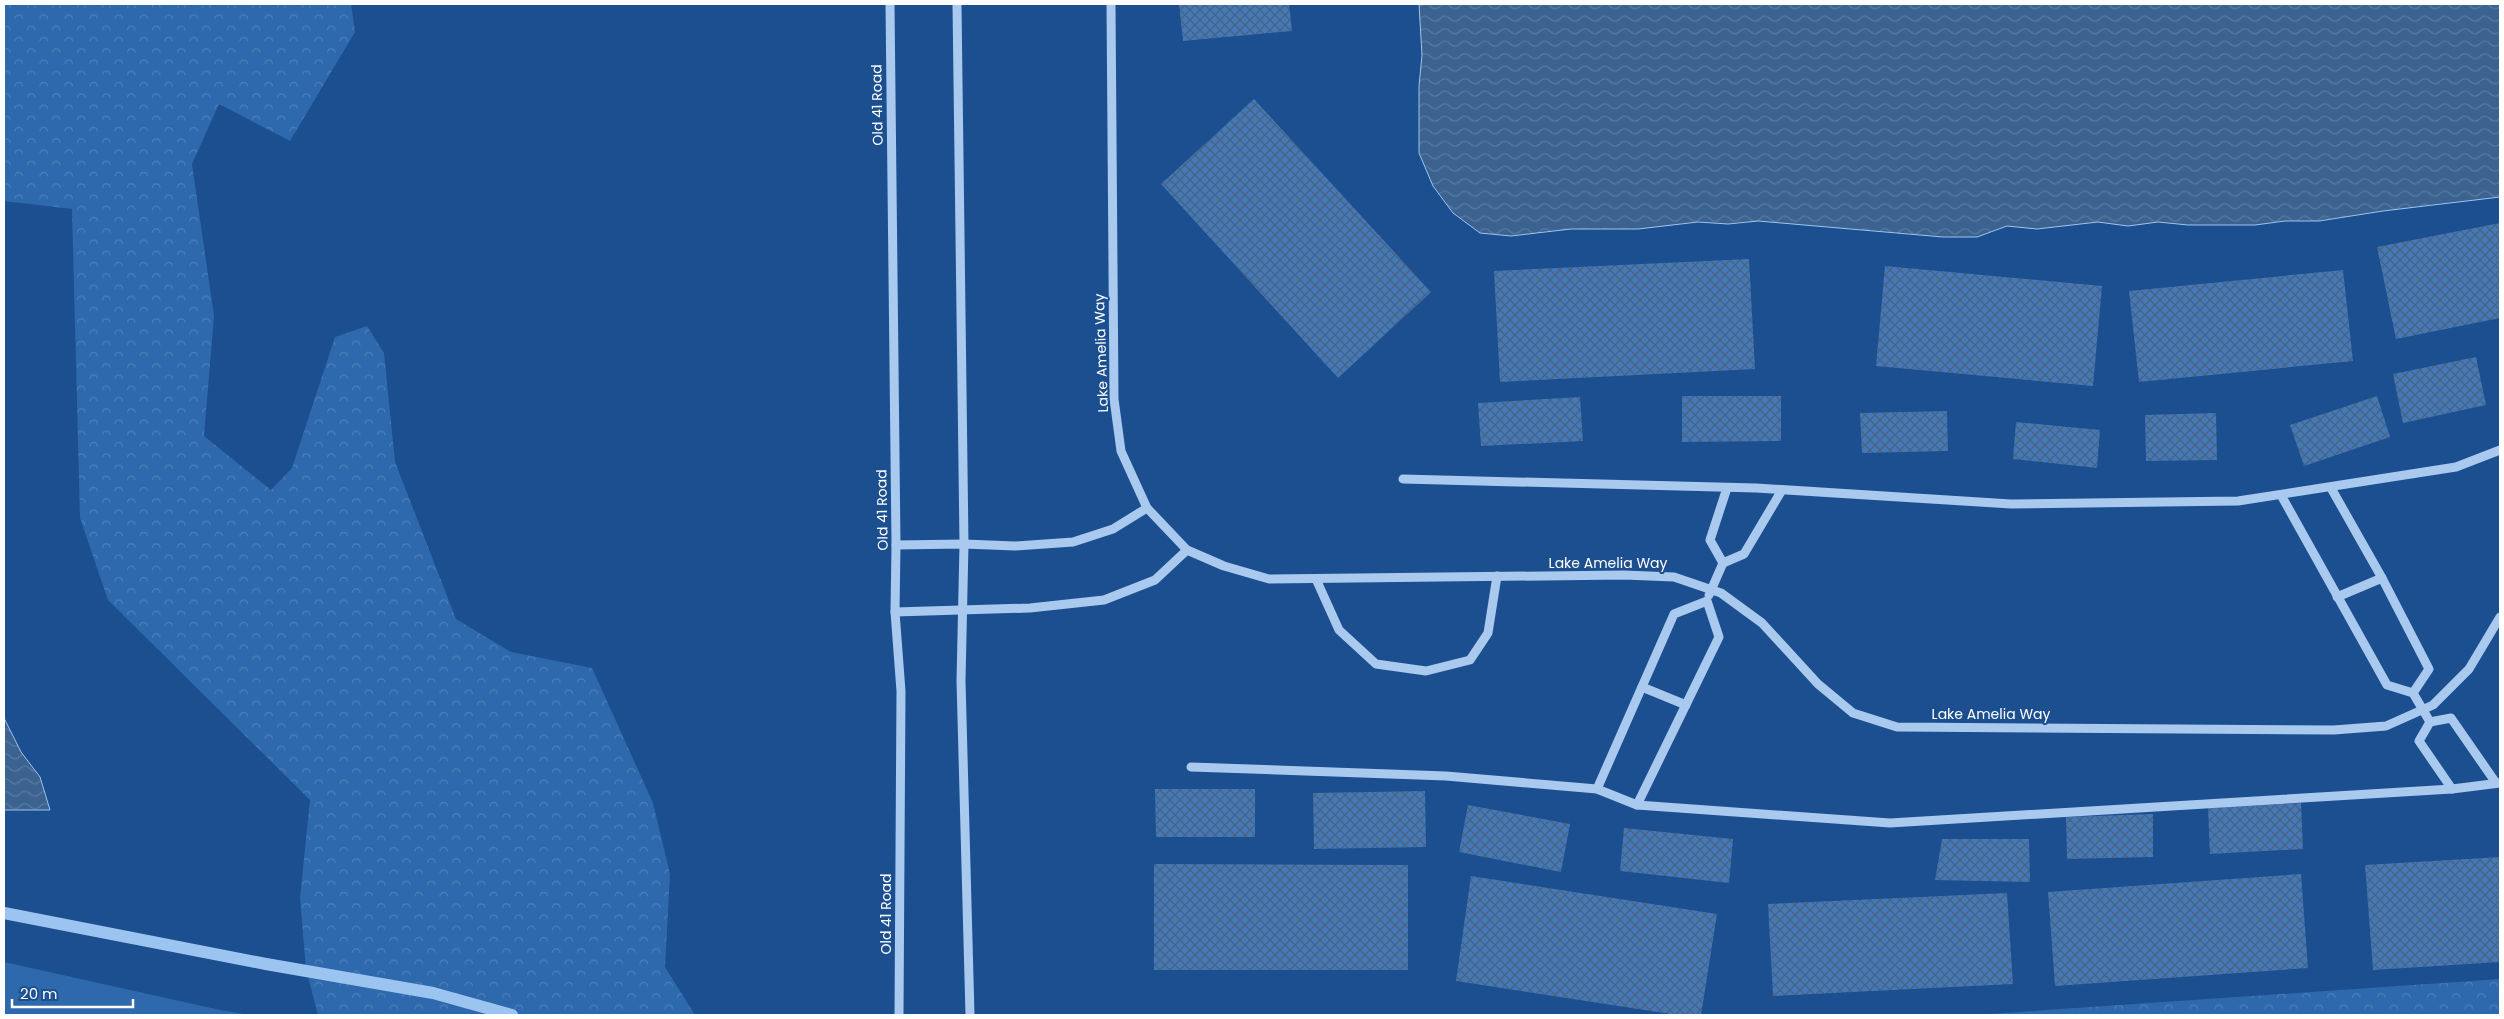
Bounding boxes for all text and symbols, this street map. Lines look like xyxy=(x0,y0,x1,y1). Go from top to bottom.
street label: Old 41 Road xyxy=(866,64,888,146)
street label: Lake Amelia Way xyxy=(1089,293,1113,413)
street label: Old 41 Road xyxy=(871,469,893,551)
street label: Lake Amelia Way xyxy=(1549,553,1668,573)
street label: Lake Amelia Way xyxy=(1932,704,2051,724)
street label: Old 41 Road xyxy=(876,873,896,955)
scale bar xyxy=(12,976,134,1008)
text: 20 m xyxy=(20,983,58,1004)

